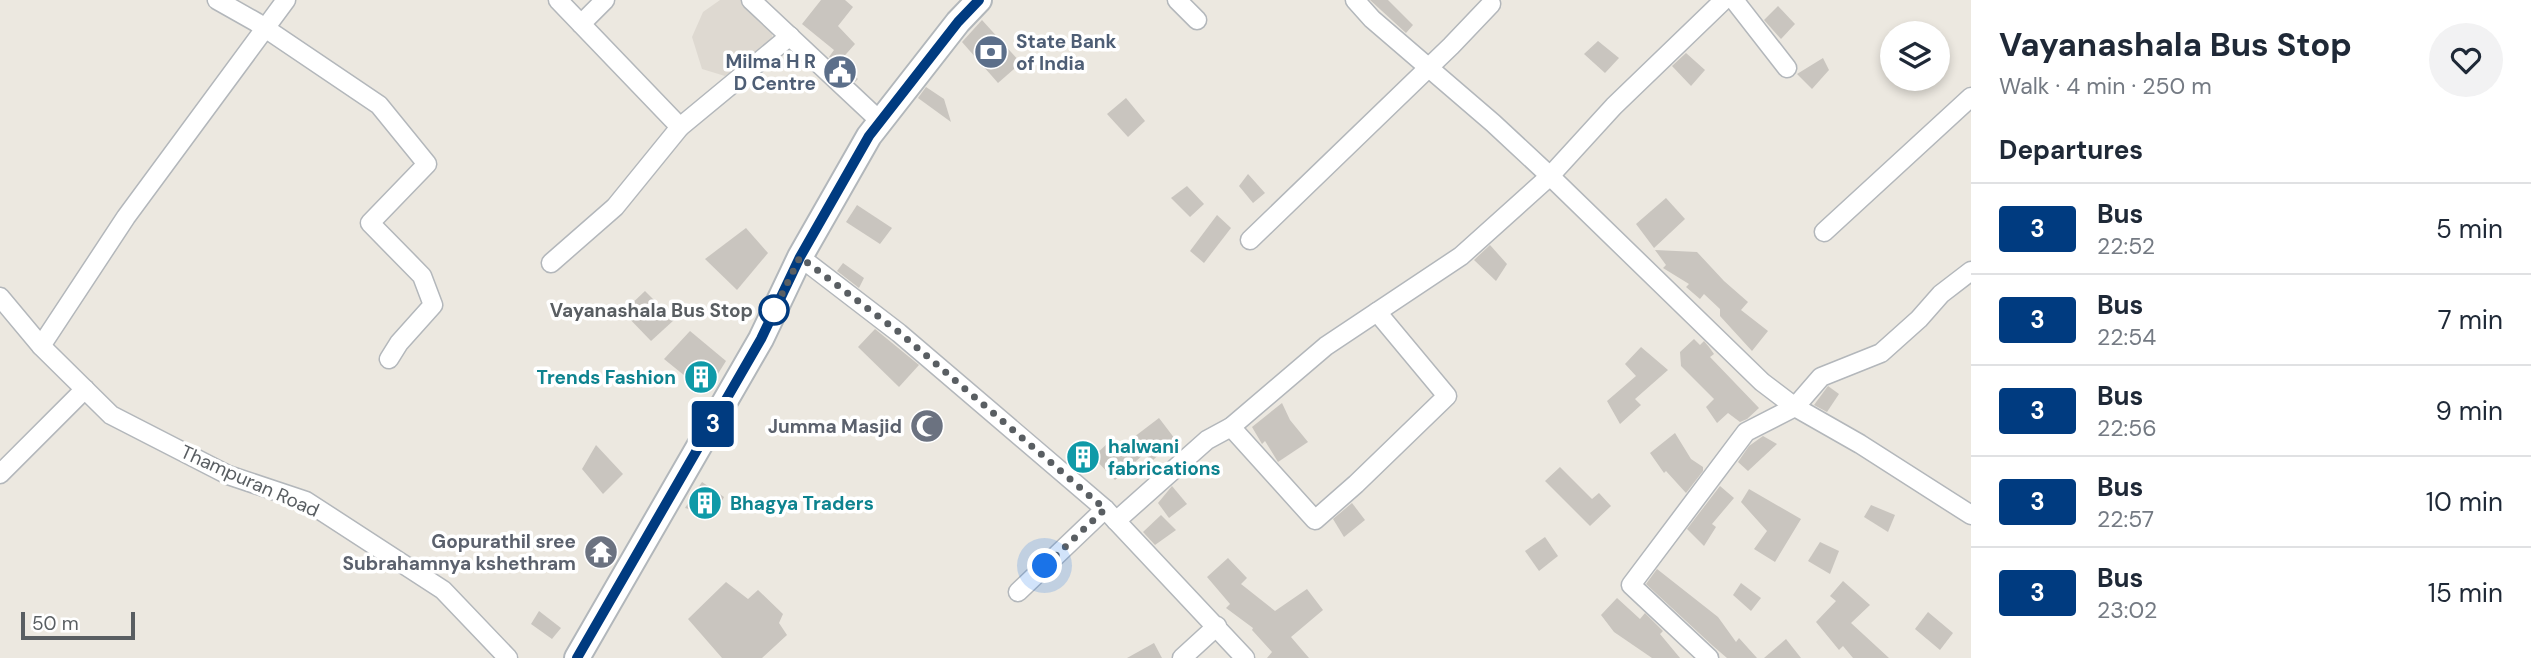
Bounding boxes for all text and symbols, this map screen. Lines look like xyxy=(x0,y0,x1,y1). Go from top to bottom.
map controls xyxy=(1880,21,1950,91)
button: layers xyxy=(1880,21,1950,91)
text: Vayanashala Bus Stop xyxy=(1999,23,2352,66)
button: heart xyxy=(2429,23,2503,97)
place label: State Bank of India xyxy=(1016,29,1117,76)
bank icon: State Bank of India xyxy=(972,33,1010,71)
place label: Milma H R D Centre xyxy=(725,49,816,96)
public building icon: Milma H R D Centre xyxy=(821,53,859,91)
text: Walk · 4 min · 250 m xyxy=(1999,71,2212,101)
text: Departures xyxy=(1999,133,2143,167)
text: Bus xyxy=(2097,197,2143,231)
text: 5 min xyxy=(2436,212,2503,246)
text: 3 xyxy=(2030,213,2045,244)
text: 22:52 xyxy=(2097,231,2155,261)
text: Bus xyxy=(2097,288,2143,322)
marker: Vayanashala Bus Stop xyxy=(759,295,789,325)
place label: Vayanashala Bus Stop xyxy=(550,298,753,323)
text: 7 min xyxy=(2438,303,2503,337)
text: 3 xyxy=(2030,304,2045,335)
text: 22:54 xyxy=(2097,322,2156,352)
building icon: Trends Fashion xyxy=(682,358,720,396)
place label: Trends Fashion xyxy=(537,365,676,390)
text: Bus xyxy=(2097,379,2143,413)
text: 9 min xyxy=(2435,394,2503,428)
text: 3 xyxy=(2030,395,2045,426)
line badge: 3 xyxy=(690,401,736,447)
mosque icon: Jumma Masjid xyxy=(908,407,946,445)
text: 3 xyxy=(706,408,720,439)
text: 22:56 xyxy=(2097,413,2157,443)
place label: Jumma Masjid xyxy=(768,414,902,439)
place label: halwani fabrications xyxy=(1108,434,1221,481)
building icon: halwani fabrications xyxy=(1064,438,1102,476)
street label: Thampuran Road xyxy=(177,439,323,523)
text: Bus xyxy=(2097,470,2143,504)
building icon: Bhagya Traders xyxy=(686,484,724,522)
text: 10 min xyxy=(2426,485,2503,519)
text: 3 xyxy=(2030,486,2045,517)
place label: Bhagya Traders xyxy=(730,491,874,516)
text: 22:57 xyxy=(2097,504,2154,534)
place label: Gopurathil sree Subrahamnya kshethram xyxy=(343,529,576,576)
temple icon: Gopurathil sree Subrahamnya kshethram xyxy=(582,533,620,571)
your location xyxy=(1027,548,1062,583)
text: Bus xyxy=(2097,561,2143,595)
text: 15 min xyxy=(2428,576,2503,610)
text: 3 xyxy=(2030,577,2045,608)
text: 23:02 xyxy=(2097,595,2157,625)
scale bar xyxy=(21,609,135,641)
text: 50 m xyxy=(32,611,79,636)

